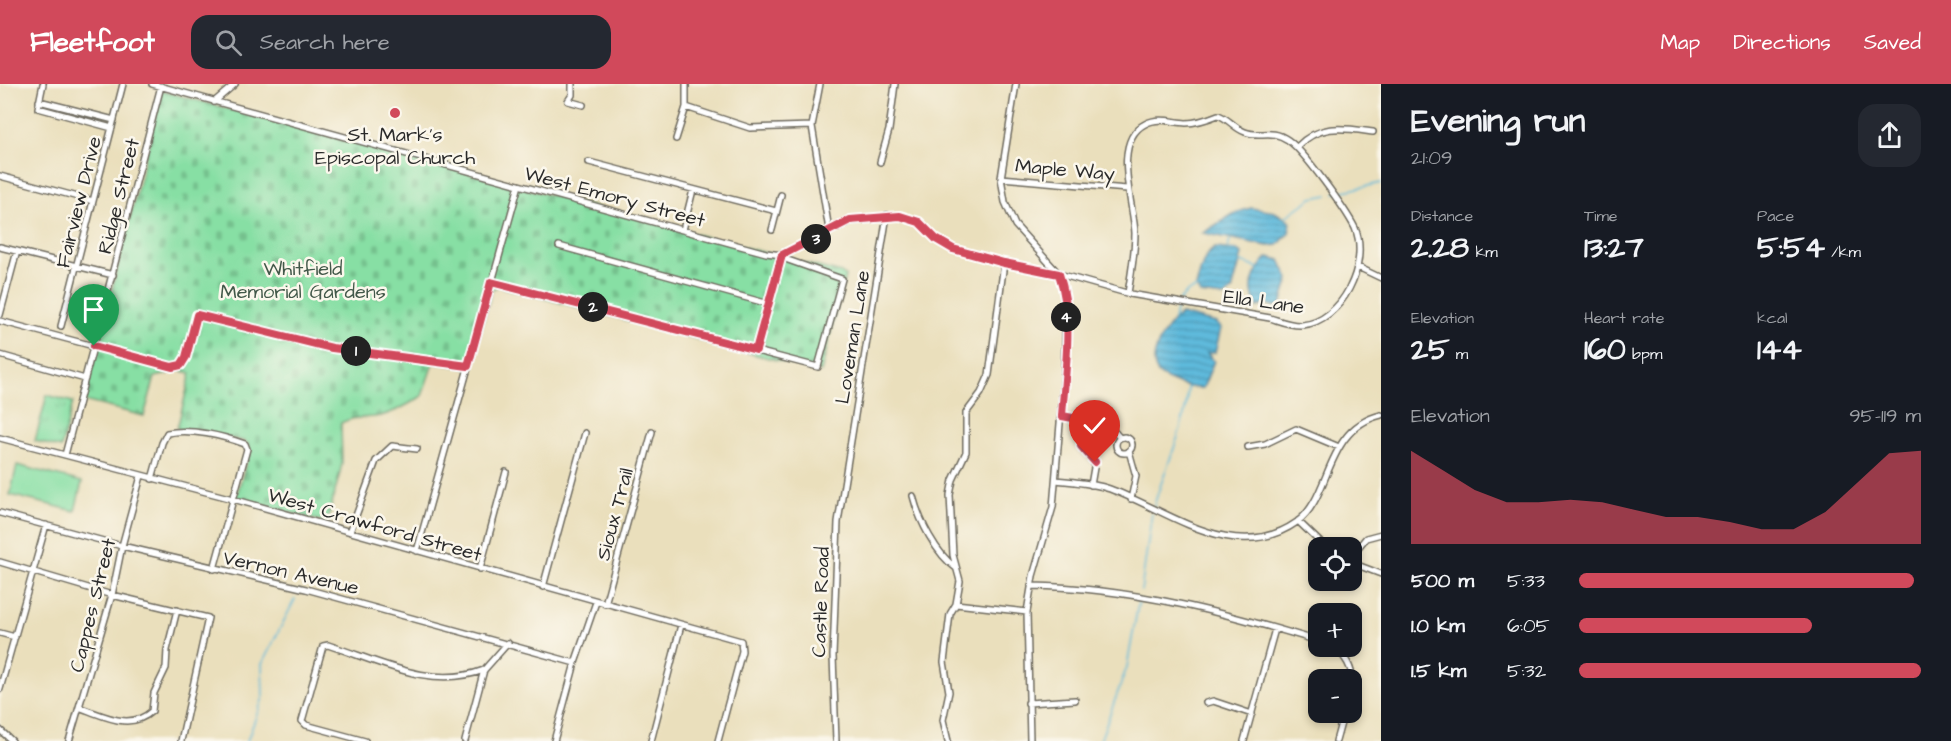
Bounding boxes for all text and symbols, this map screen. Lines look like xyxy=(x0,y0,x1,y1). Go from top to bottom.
search box xyxy=(191,15,611,69)
text: Fleetfoot xyxy=(30,23,155,62)
icon: search xyxy=(212,26,245,59)
text: Search here xyxy=(260,27,390,58)
text: Map xyxy=(1660,28,1700,57)
text: Directions xyxy=(1733,28,1831,57)
text: Saved xyxy=(1864,28,1921,57)
text: Evening run xyxy=(1411,98,1585,144)
button: share xyxy=(1858,104,1921,167)
marker: St. Mark's Episcopal Church xyxy=(388,106,402,120)
place label: St. Mark's Episcopal Church xyxy=(315,121,475,172)
street label: Fairview Drive xyxy=(49,133,109,271)
street label: Ridge Street xyxy=(91,135,148,257)
text: 21:09 xyxy=(1411,144,1452,172)
street label: Maple Way xyxy=(1014,152,1116,189)
street label: West Emory Street xyxy=(521,159,708,236)
text: Distance xyxy=(1411,205,1473,227)
text: Time xyxy=(1584,205,1618,227)
text: Pace xyxy=(1757,205,1794,227)
pin: 3 xyxy=(801,224,831,254)
text: 2.28 xyxy=(1411,227,1469,269)
text: 13:27 xyxy=(1584,227,1644,269)
text: 5:54 xyxy=(1757,227,1825,269)
text: 3 xyxy=(812,228,820,250)
text: km xyxy=(1469,241,1498,263)
text: /km xyxy=(1825,241,1861,263)
park label: Whitfield Memorial Gardens xyxy=(220,255,386,306)
street label: Loveman Lane xyxy=(829,268,877,406)
street label: Ella Lane xyxy=(1222,282,1306,322)
pin xyxy=(68,284,119,346)
pin: 2 xyxy=(578,292,608,322)
icon: arrive xyxy=(77,293,110,326)
text: 2 xyxy=(588,296,598,318)
pin: 4 xyxy=(1051,302,1081,332)
text: 4 xyxy=(1061,306,1071,328)
text: Elevation xyxy=(1411,307,1474,329)
text: Heart rate xyxy=(1584,307,1664,329)
text: kcal xyxy=(1757,307,1788,329)
text: 25 xyxy=(1411,329,1449,371)
text: 160 xyxy=(1584,329,1626,371)
text: 144 xyxy=(1757,329,1802,371)
pin: 1 xyxy=(341,336,371,366)
text: 1 xyxy=(355,340,357,362)
text: m xyxy=(1449,343,1468,365)
text: bpm xyxy=(1626,343,1662,365)
pin xyxy=(1069,400,1120,462)
text: Elevation xyxy=(1411,402,1490,430)
text: 95–119 m xyxy=(1849,402,1921,430)
icon: check xyxy=(1078,409,1111,442)
street label: Sioux Trail xyxy=(589,465,641,564)
street label: West Crawford Street xyxy=(264,481,485,569)
street label: Cappes Street xyxy=(63,535,123,675)
map controls xyxy=(1308,537,1362,723)
button: locate xyxy=(1308,537,1362,591)
street label: Vernon Avenue xyxy=(220,544,362,602)
street label: Castle Road xyxy=(805,546,837,658)
text: 500 m xyxy=(1411,567,1474,595)
text: 5:33 xyxy=(1507,567,1545,595)
button: + xyxy=(1308,603,1362,657)
text: 1.0 km xyxy=(1411,612,1465,640)
text: 6:05 xyxy=(1507,612,1550,640)
text: 1.5 km xyxy=(1411,657,1466,685)
text: 5:32 xyxy=(1507,657,1546,685)
button: − xyxy=(1308,669,1362,723)

